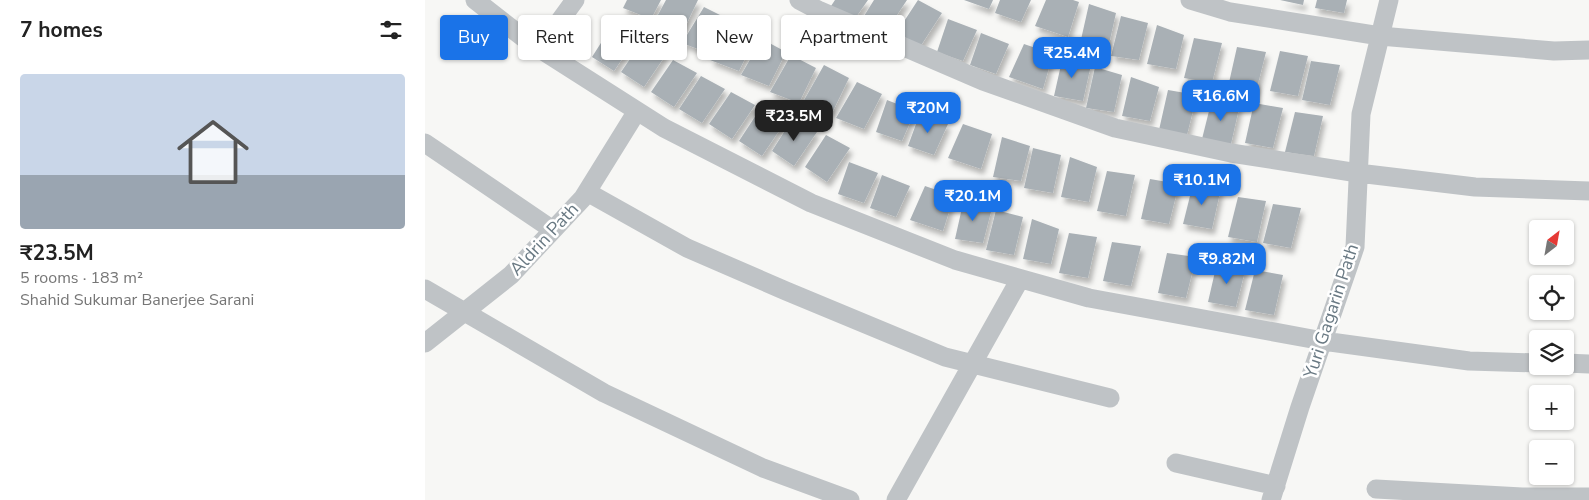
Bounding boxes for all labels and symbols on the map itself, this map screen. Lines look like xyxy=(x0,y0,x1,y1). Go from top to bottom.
pin: ₹25.4M xyxy=(1031,36,1113,79)
pin: ₹16.6M xyxy=(1180,80,1262,122)
pin: ₹20M xyxy=(898,92,958,134)
pin: ₹23.5M xyxy=(753,100,835,142)
pin: ₹10.1M xyxy=(1161,164,1243,206)
pin: ₹20.1M xyxy=(932,180,1014,222)
street label: Aldrin Path xyxy=(504,197,584,281)
north arrow xyxy=(1529,220,1574,265)
street label: Yuri Gagarin Path xyxy=(1298,241,1364,382)
pin: ₹9.82M xyxy=(1186,242,1268,285)

